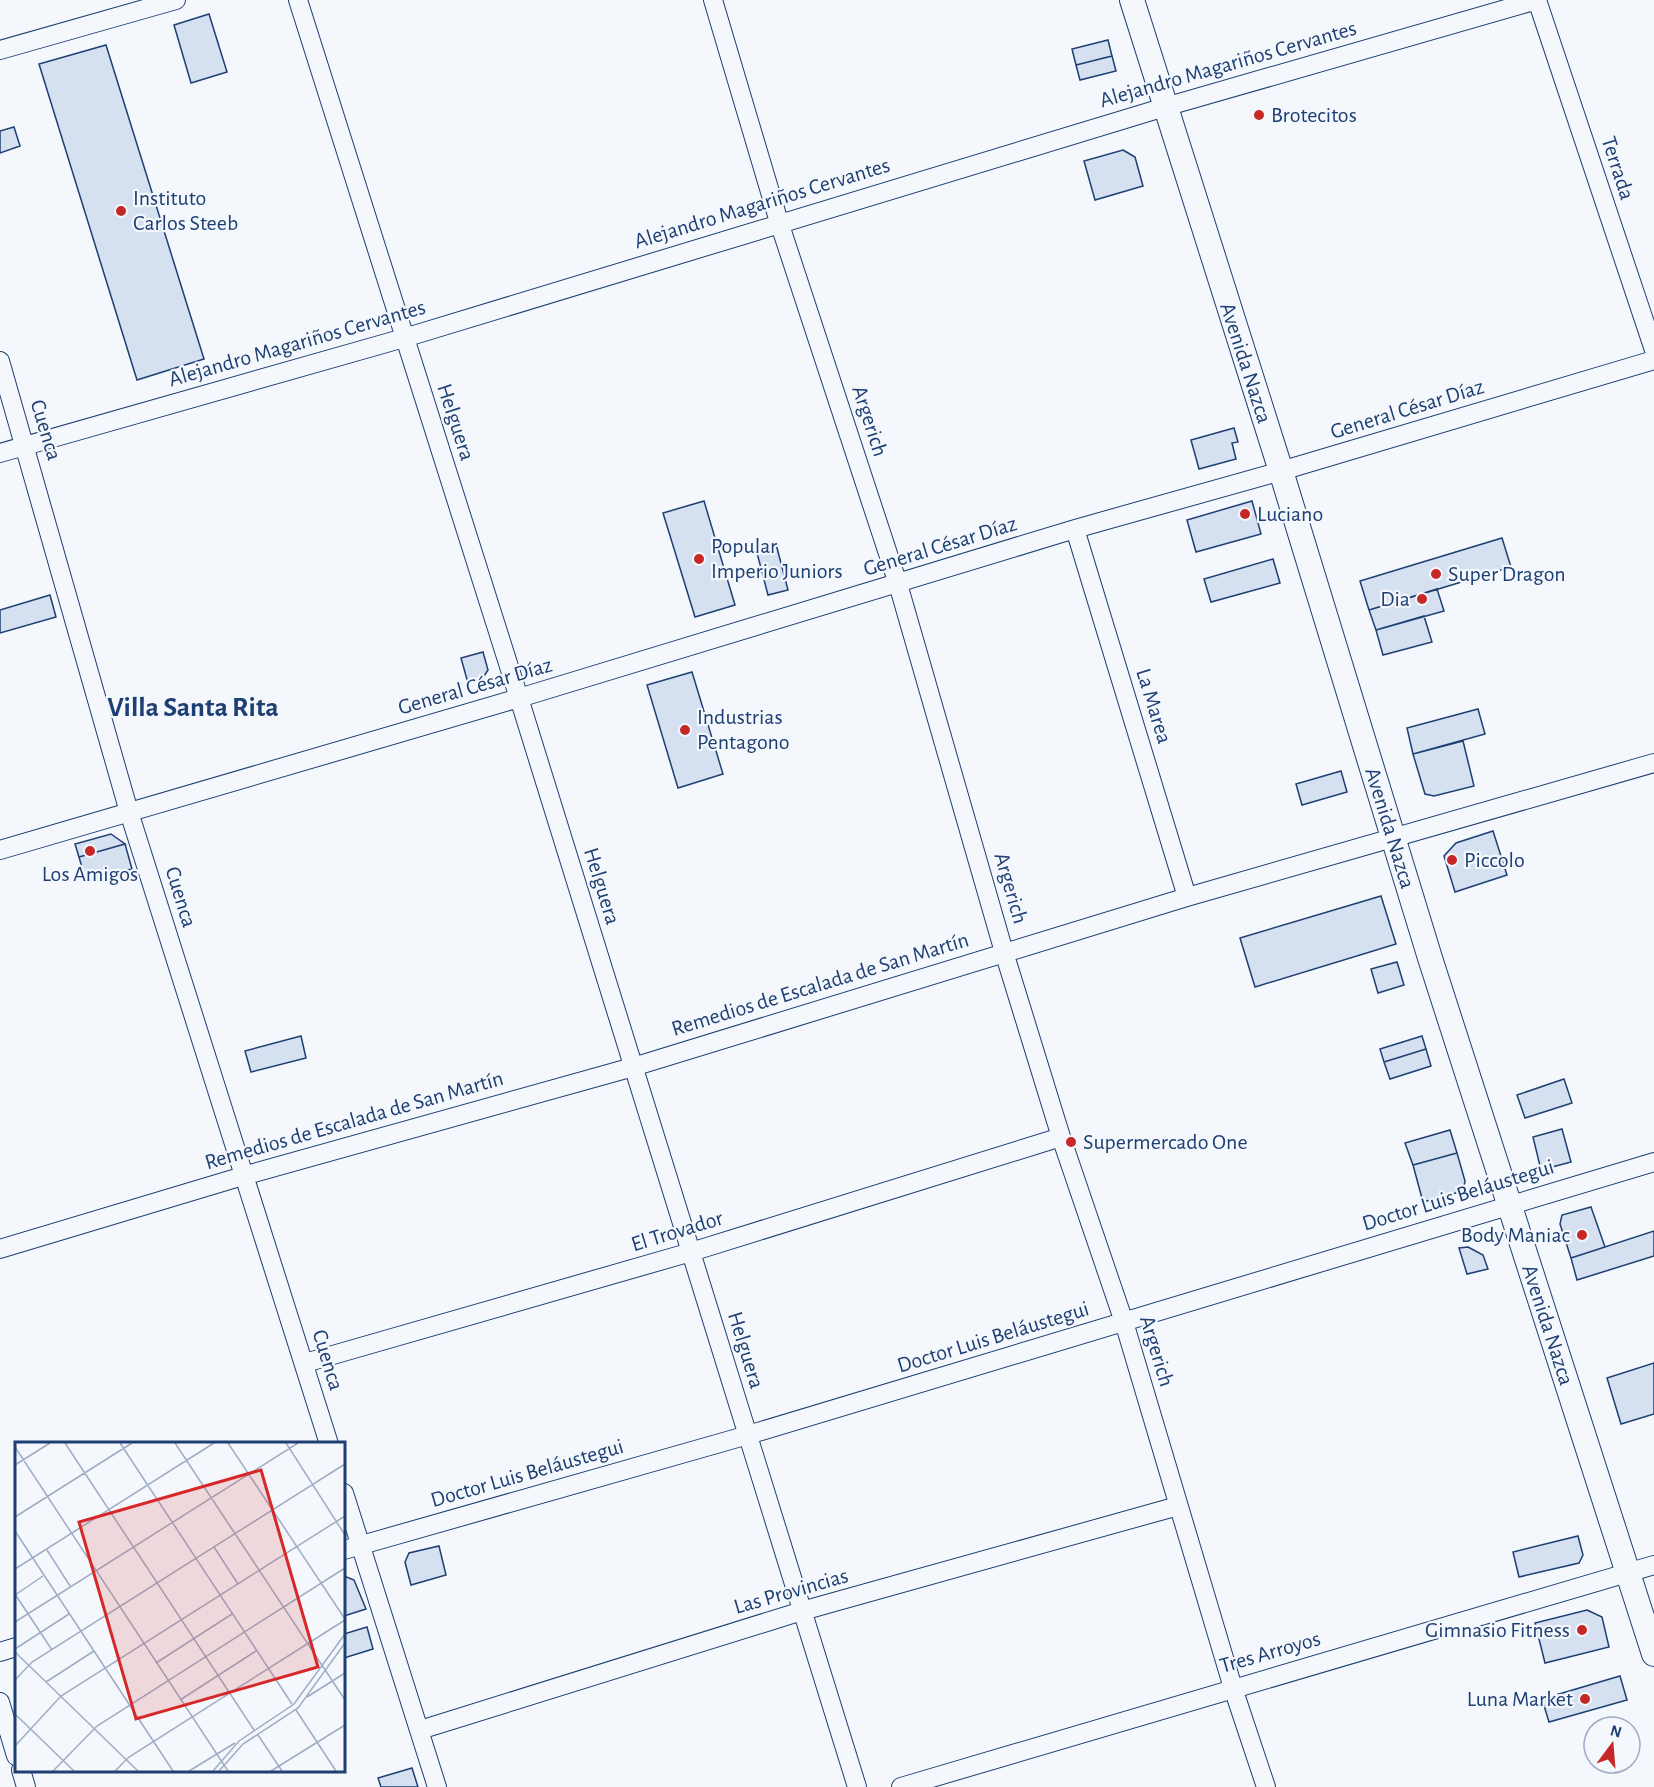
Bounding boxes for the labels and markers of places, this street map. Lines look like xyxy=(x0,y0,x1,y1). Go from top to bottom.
place label: Brotecitos xyxy=(1271,104,1357,126)
marker: Brotecitos xyxy=(1252,108,1266,122)
place label: Instituto Carlos Steeb xyxy=(133,187,238,234)
marker: Instituto Carlos Steeb xyxy=(114,204,128,218)
place label: Luciano xyxy=(1257,503,1323,525)
marker: Luciano xyxy=(1238,507,1252,521)
place label: Popular Imperio Juniors xyxy=(711,535,843,582)
marker: Popular Imperio Juniors xyxy=(692,552,706,566)
place label: Super Dragon xyxy=(1448,563,1566,585)
marker: Super Dragon xyxy=(1429,567,1443,581)
place label: Dia xyxy=(1380,588,1410,610)
marker: Dia xyxy=(1415,592,1429,606)
place label: Industrias Pentagono xyxy=(697,706,790,753)
marker: Industrias Pentagono xyxy=(678,723,692,737)
marker: Los Amigos xyxy=(83,844,97,858)
place label: Piccolo xyxy=(1464,849,1525,871)
marker: Piccolo xyxy=(1445,853,1459,867)
place label: Los Amigos xyxy=(42,863,138,885)
place label: Supermercado One xyxy=(1083,1131,1248,1153)
marker: Supermercado One xyxy=(1064,1135,1078,1149)
place label: Body Maniac xyxy=(1461,1224,1571,1246)
marker: Body Maniac xyxy=(1575,1228,1589,1242)
place label: Gimnasio Fitness xyxy=(1425,1619,1570,1641)
marker: Gimnasio Fitness xyxy=(1575,1623,1589,1637)
place label: Luna Market xyxy=(1467,1688,1573,1710)
marker: Luna Market xyxy=(1578,1692,1592,1706)

